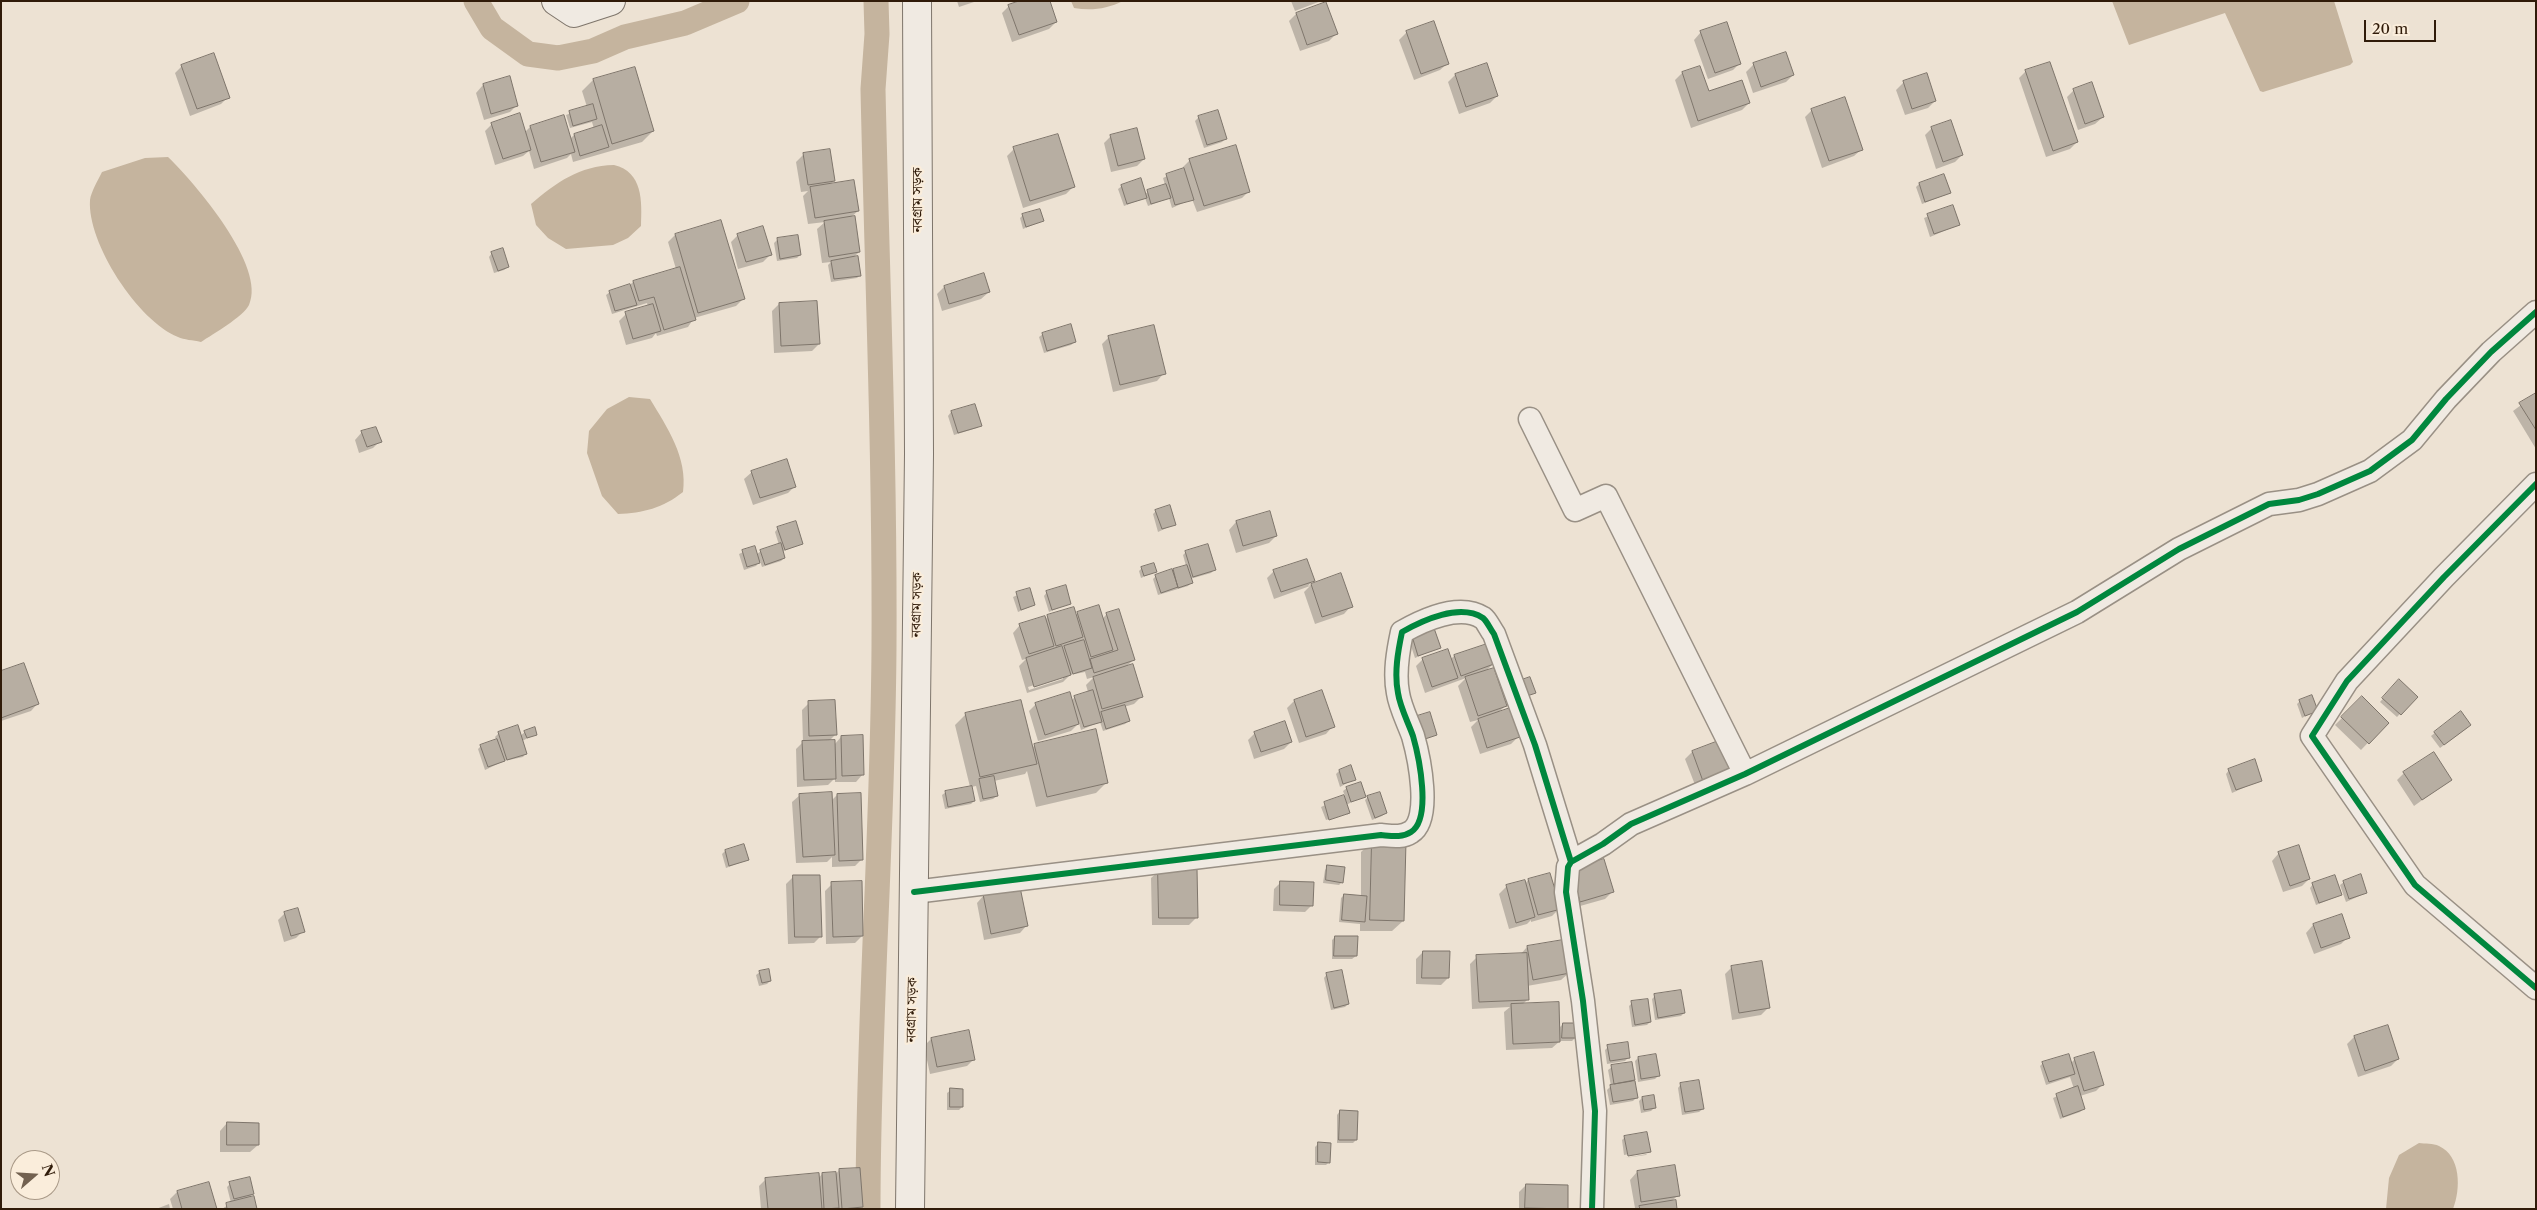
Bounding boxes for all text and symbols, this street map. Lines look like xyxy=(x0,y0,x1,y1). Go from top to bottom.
scale bar xyxy=(2367,10,2440,42)
text: 20 m xyxy=(2372,19,2408,38)
street label: নবগ্রাম সড়ক xyxy=(910,167,926,233)
street label: নবগ্রাম সড়ক xyxy=(908,572,926,638)
street label: নবগ্রাম সড়ক xyxy=(903,977,921,1043)
north arrow xyxy=(10,1150,60,1200)
text: N xyxy=(38,1162,59,1179)

